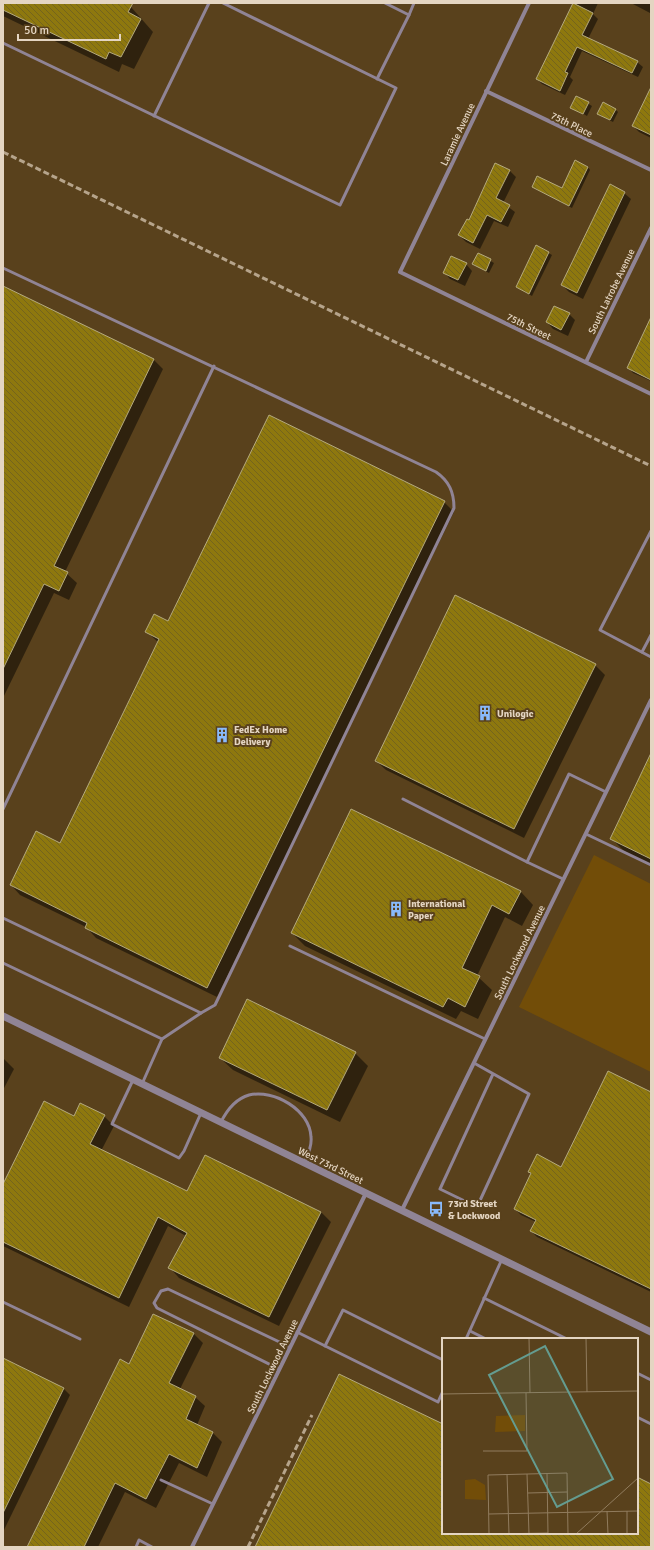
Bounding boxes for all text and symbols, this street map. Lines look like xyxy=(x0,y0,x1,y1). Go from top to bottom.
scale bar xyxy=(18,16,120,42)
text: 50 m xyxy=(24,23,49,38)
street label: Laramie Avenue xyxy=(438,101,478,168)
street label: 75th Place xyxy=(549,110,595,140)
street label: South Latrobe Avenue xyxy=(586,247,638,336)
street label: 75th Street xyxy=(504,311,553,343)
building icon: Unilogic xyxy=(476,704,494,722)
place label: Unilogic xyxy=(497,708,534,720)
place label: FedEx Home Delivery xyxy=(234,724,287,748)
building icon: FedEx Home Delivery xyxy=(213,726,231,744)
place label: International Paper xyxy=(408,898,465,922)
building icon: International Paper xyxy=(387,900,405,918)
street label: South Lockwood Avenue xyxy=(492,903,548,1002)
street label: West 73rd Street xyxy=(296,1145,366,1187)
place label: 73rd Street & Lockwood xyxy=(448,1198,501,1222)
bus stop icon: 73rd Street & Lockwood xyxy=(427,1200,445,1218)
street label: South Lockwood Avenue xyxy=(245,1317,301,1416)
inset map xyxy=(442,1338,638,1534)

